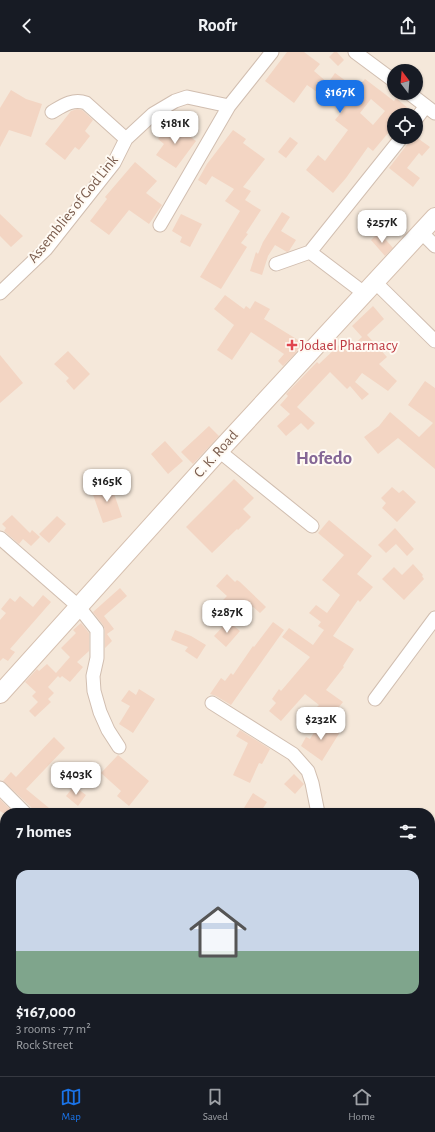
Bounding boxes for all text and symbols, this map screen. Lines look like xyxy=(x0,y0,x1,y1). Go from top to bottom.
icon: back xyxy=(16,15,38,37)
icon: share xyxy=(397,15,419,37)
text: Roofr xyxy=(198,17,237,35)
north arrow xyxy=(387,64,423,100)
map controls xyxy=(387,64,423,144)
pin: $167K xyxy=(312,80,368,114)
text: $167K xyxy=(325,86,355,99)
button: locate xyxy=(387,108,423,144)
pin: $181K xyxy=(147,111,203,145)
text: $181K xyxy=(160,117,190,130)
street label: Assemblies of God Link xyxy=(25,152,121,266)
pin: $257K xyxy=(354,210,410,244)
text: $257K xyxy=(367,216,397,229)
place label: Jodael Pharmacy xyxy=(300,338,398,353)
marker: Jodael Pharmacy xyxy=(287,340,297,350)
street label: C. K. Road xyxy=(191,427,241,480)
district label: Hofedo xyxy=(296,449,352,468)
pin: $165K xyxy=(79,469,135,503)
text: $165K xyxy=(92,475,122,488)
pin: $287K xyxy=(199,600,255,634)
text: $287K xyxy=(211,606,243,619)
pin: $232K xyxy=(293,707,349,741)
text: $232K xyxy=(305,713,337,726)
pin: $403K xyxy=(48,762,104,796)
text: $403K xyxy=(60,768,92,781)
icon: filters xyxy=(397,821,419,843)
text: 7 homes xyxy=(16,823,72,840)
icon: home xyxy=(182,896,254,968)
text: $167,000 xyxy=(16,1003,76,1020)
text: 3 rooms · 77 m² xyxy=(16,1023,91,1036)
text: Rock Street xyxy=(16,1039,73,1052)
tab: Map xyxy=(60,1086,82,1123)
tab: Saved xyxy=(203,1086,228,1123)
tab: Home xyxy=(348,1086,375,1123)

